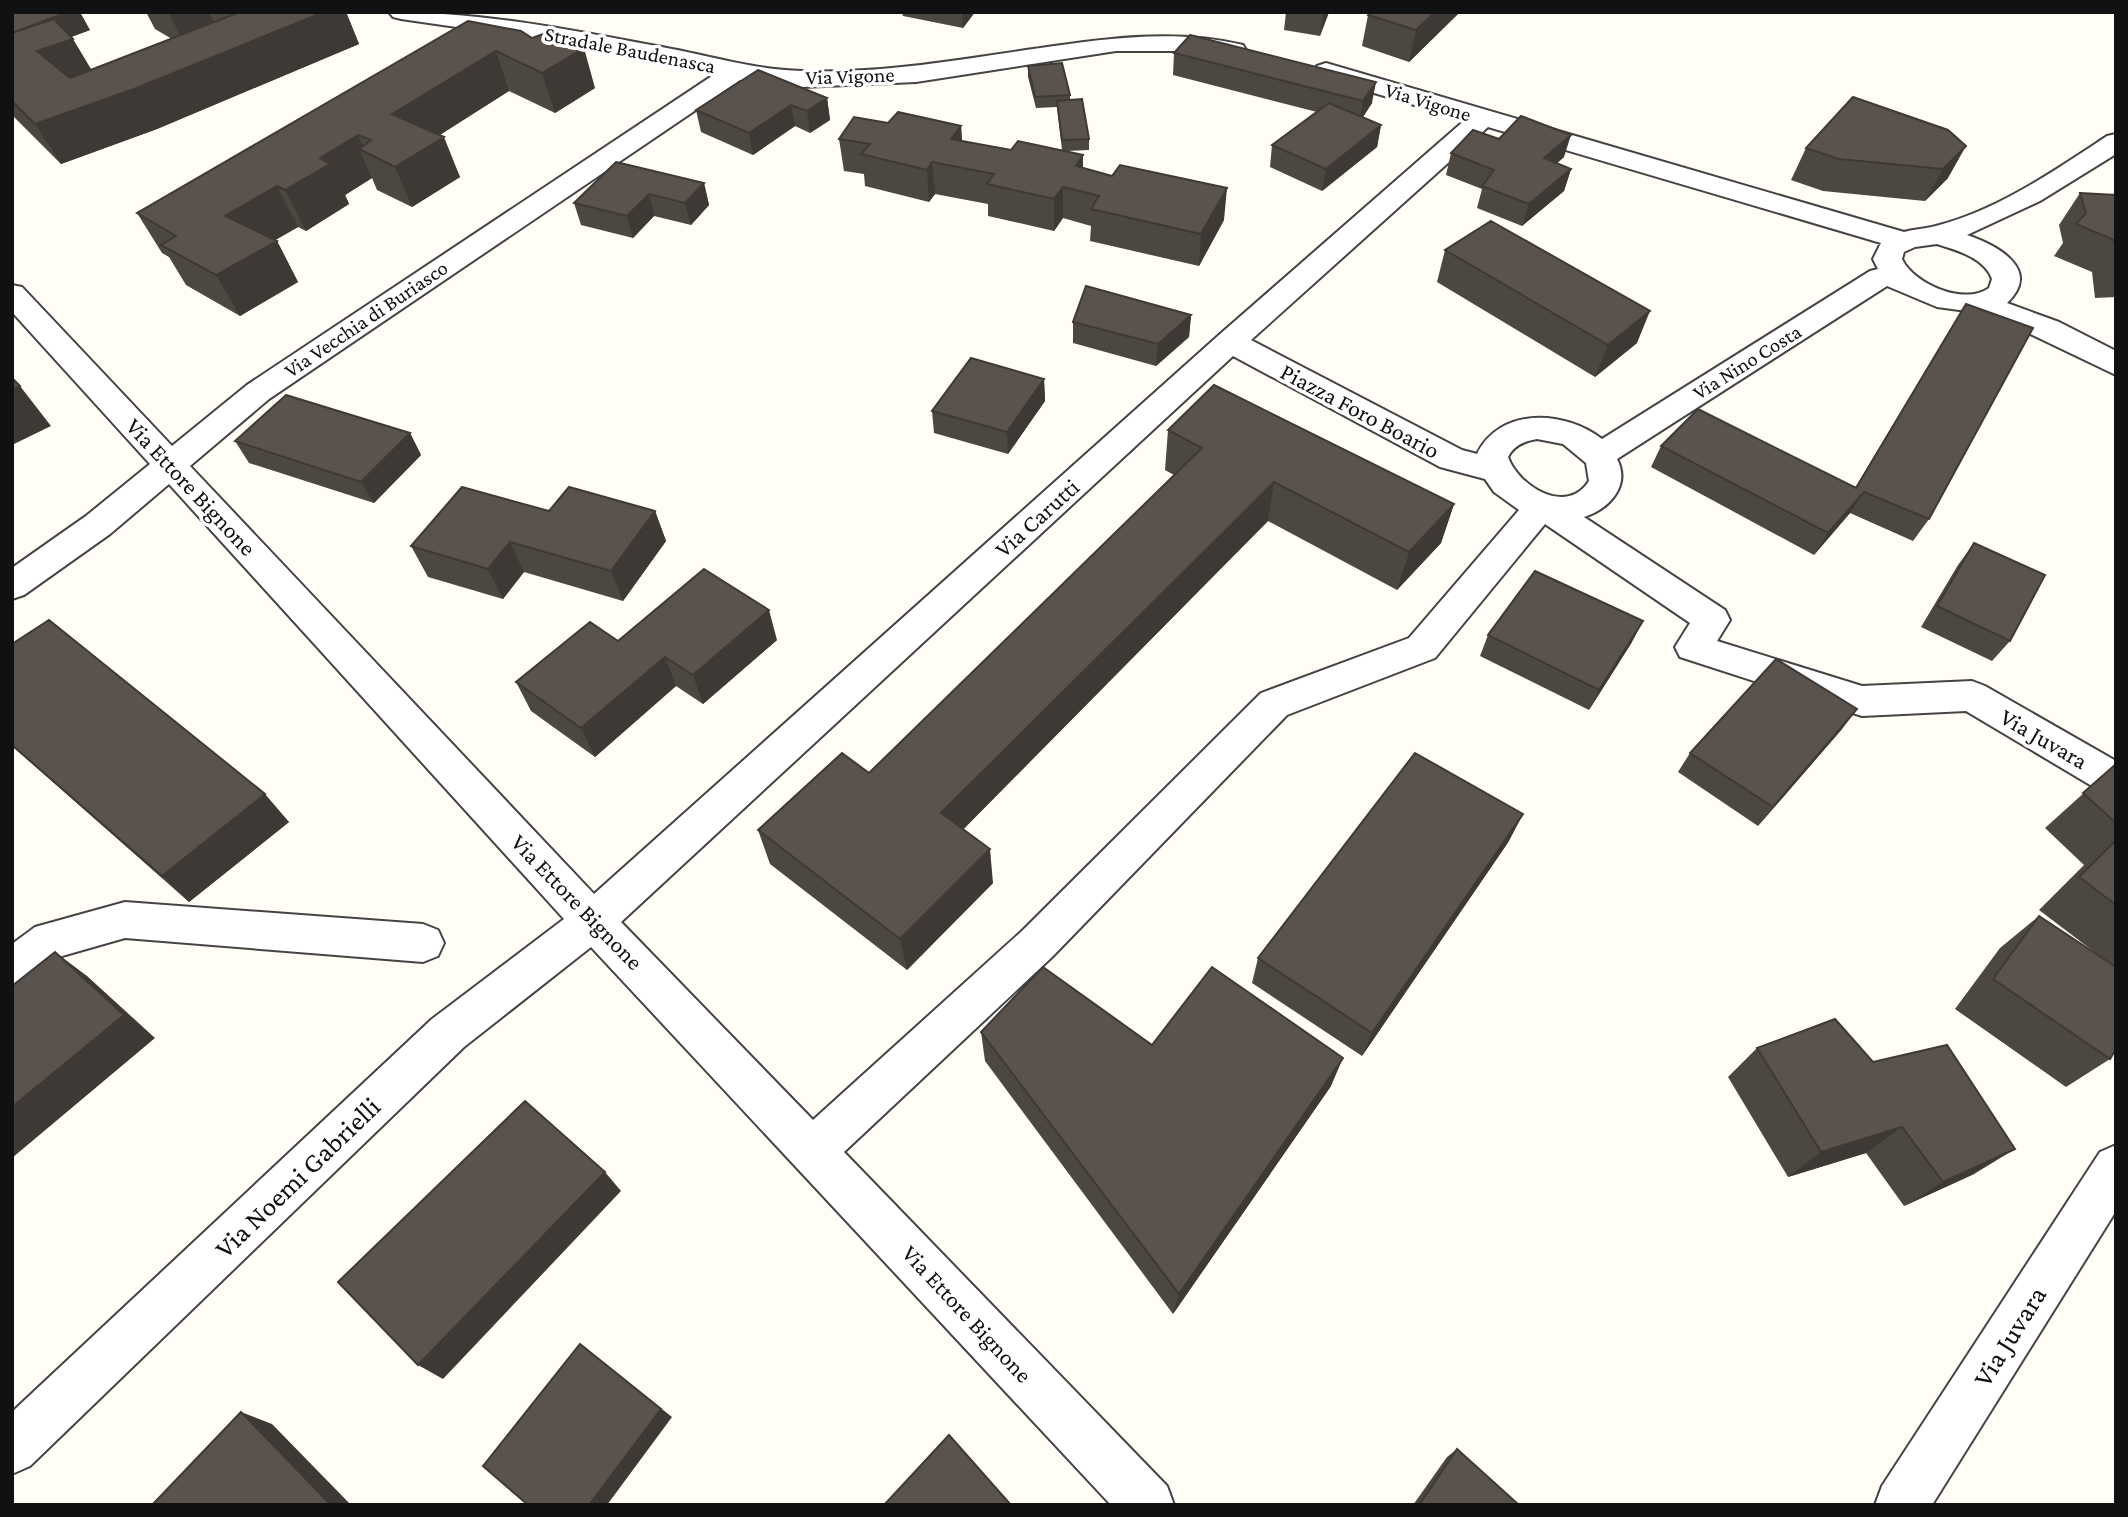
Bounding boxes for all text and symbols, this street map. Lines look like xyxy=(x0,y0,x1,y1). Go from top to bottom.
street label: Stradale Baudenasca xyxy=(543,22,718,78)
street label: Via Vigone xyxy=(805,62,895,90)
street label: Via Vigone xyxy=(1382,78,1474,126)
street label: Via Vecchia di Buriasco xyxy=(280,255,452,383)
street label: Via Nino Costa xyxy=(1688,319,1806,405)
street label: Piazza Foro Boario xyxy=(1276,357,1444,464)
street label: Via Ettore Bignone xyxy=(121,412,262,561)
street label: Via Carutti xyxy=(989,473,1084,562)
street label: Via Juvara xyxy=(1996,703,2093,774)
street label: Via Ettore Bignone xyxy=(506,828,649,975)
street label: Via Noemi Gabrielli xyxy=(208,1091,386,1264)
street label: Via Ettore Bignone xyxy=(897,1239,1038,1388)
street label: Via Juvara xyxy=(1967,1280,2052,1392)

